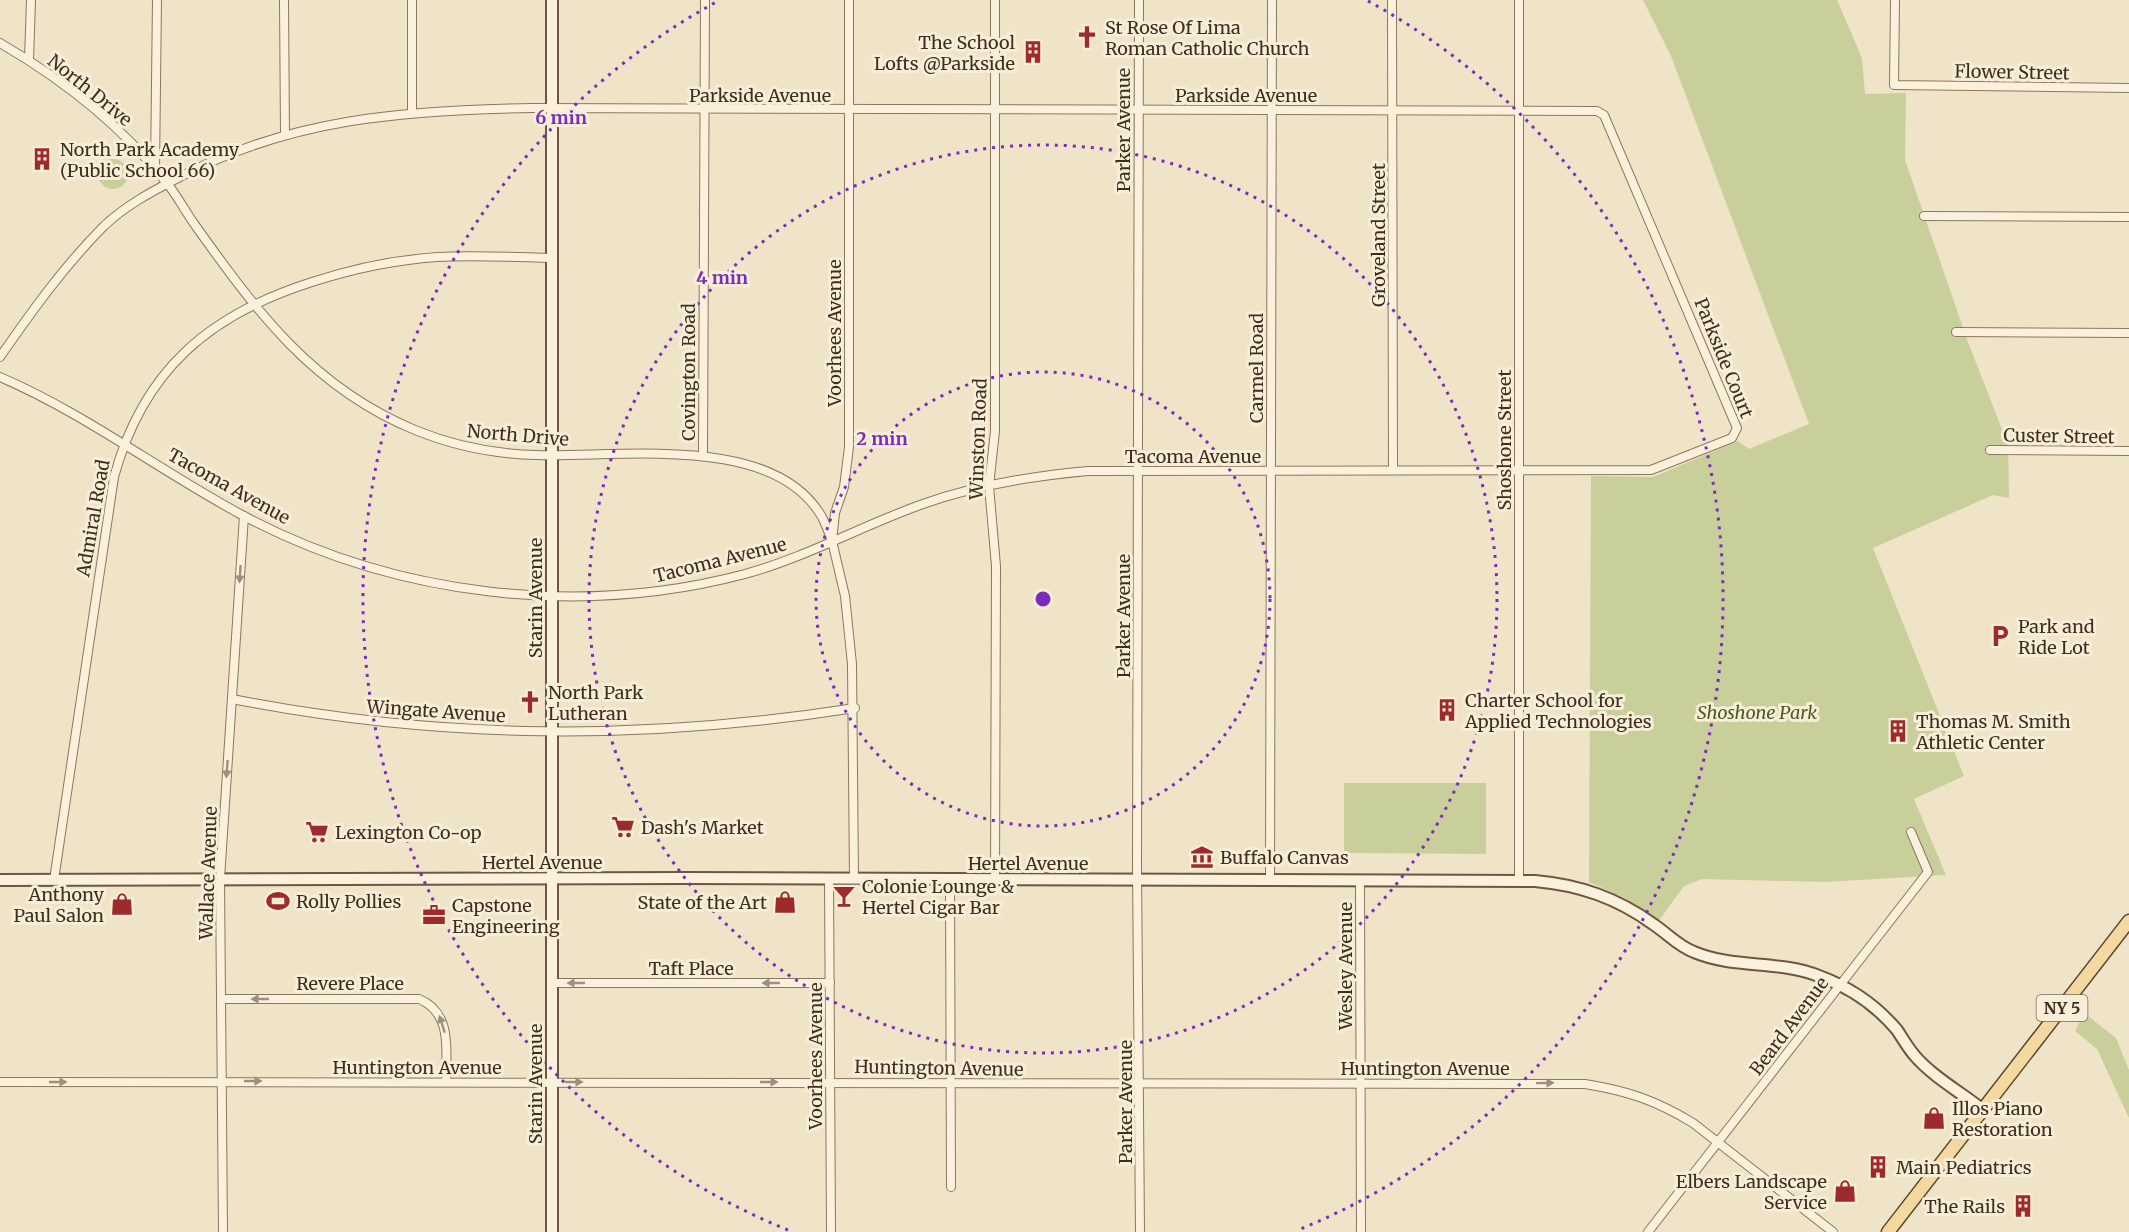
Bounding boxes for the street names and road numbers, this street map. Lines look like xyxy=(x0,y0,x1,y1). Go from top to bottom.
street label: North Drive xyxy=(43,49,137,131)
street label: Flower Street xyxy=(1954,59,2070,85)
street label: Parker Avenue xyxy=(1112,68,1135,192)
street label: Parkside Avenue xyxy=(689,84,831,107)
street label: Parkside Avenue xyxy=(1175,84,1317,107)
street label: Groveland Street xyxy=(1367,163,1390,307)
street label: Voorhees Avenue xyxy=(823,259,846,408)
street label: Parkside Court xyxy=(1689,295,1759,421)
street label: Covington Road xyxy=(677,303,700,441)
street label: Carmel Road xyxy=(1245,313,1268,423)
street label: Shoshone Street xyxy=(1493,370,1516,510)
street label: Winston Road xyxy=(964,378,992,501)
street label: North Drive xyxy=(466,419,570,451)
street label: Custer Street xyxy=(2003,424,2115,448)
street label: Tacoma Avenue xyxy=(164,443,294,529)
street label: Tacoma Avenue xyxy=(1125,445,1261,468)
street label: Admiral Road xyxy=(71,458,115,579)
street label: Tacoma Avenue xyxy=(651,532,789,588)
street label: Starin Avenue xyxy=(524,538,547,658)
street label: Parker Avenue xyxy=(1112,554,1135,678)
street label: Wingate Avenue xyxy=(365,695,506,727)
street label: Wallace Avenue xyxy=(194,806,222,941)
street label: Hertel Avenue xyxy=(482,851,602,874)
street label: Hertel Avenue xyxy=(968,852,1088,875)
street label: Wesley Avenue xyxy=(1334,902,1357,1031)
street label: Taft Place xyxy=(648,957,734,980)
street label: Revere Place xyxy=(296,972,404,995)
street label: Beard Avenue xyxy=(1744,972,1834,1080)
street label: Voorhees Avenue xyxy=(804,982,827,1131)
road number: NY 5 xyxy=(2036,995,2088,1021)
street label: Starin Avenue xyxy=(524,1024,547,1144)
street label: Parker Avenue xyxy=(1114,1040,1137,1164)
street label: Huntington Avenue xyxy=(854,1055,1024,1081)
street label: Huntington Avenue xyxy=(332,1056,502,1079)
street label: Huntington Avenue xyxy=(1340,1057,1510,1080)

